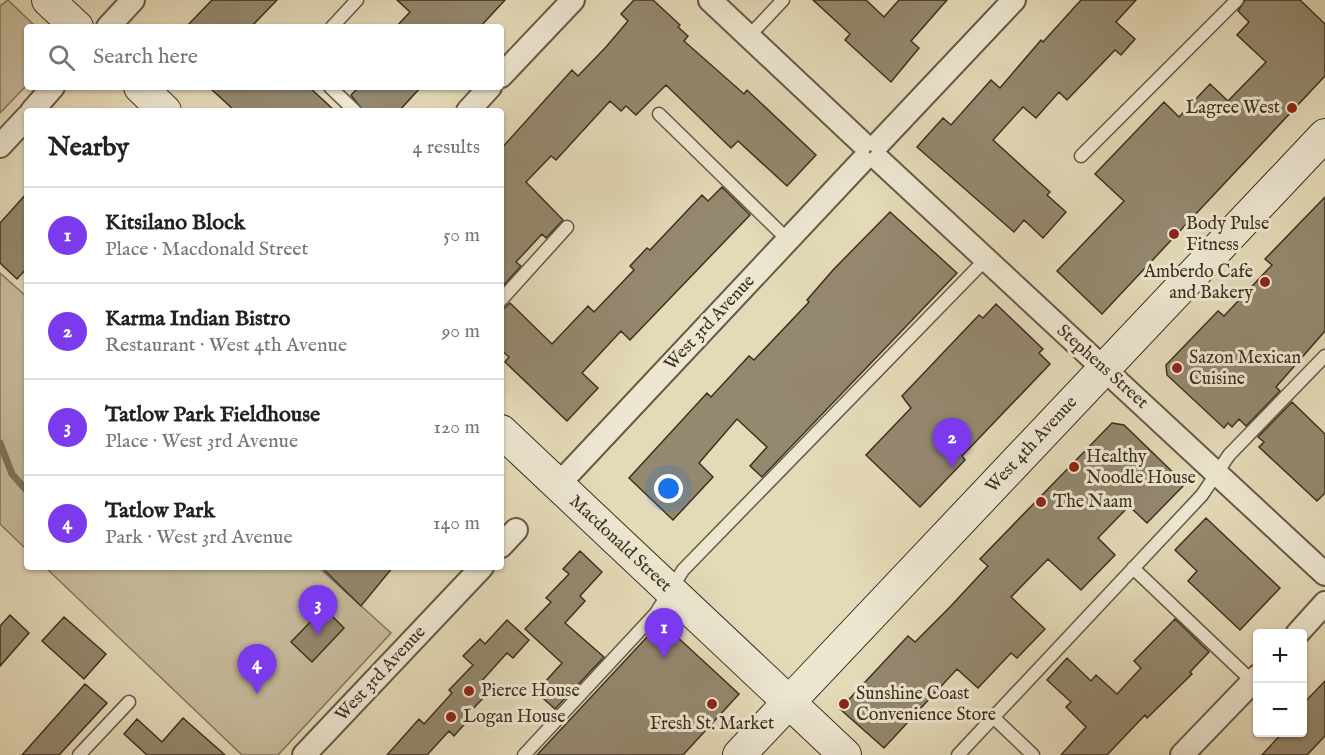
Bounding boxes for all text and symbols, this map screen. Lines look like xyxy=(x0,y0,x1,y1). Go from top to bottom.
search box xyxy=(24,24,504,90)
icon: search xyxy=(45,41,78,74)
text: Search here xyxy=(93,43,198,71)
place label: Lagree West xyxy=(1186,97,1280,120)
marker: Lagree West xyxy=(1285,101,1299,115)
text: Nearby xyxy=(48,131,129,164)
text: 4 results xyxy=(413,135,480,160)
text: Kitsilano Block xyxy=(105,209,245,237)
place label: Body Pulse Fitness xyxy=(1186,213,1269,257)
text: 1 xyxy=(64,223,71,248)
text: 50 m xyxy=(443,223,480,248)
marker: Body Pulse Fitness xyxy=(1167,227,1181,241)
text: Place · Macdonald Street xyxy=(105,237,308,262)
place label: Amberdo Cafe and Bakery xyxy=(1143,261,1253,305)
street label: West 3rd Avenue xyxy=(660,270,760,376)
marker: Amberdo Cafe and Bakery xyxy=(1258,275,1272,289)
text: Karma Indian Bistro xyxy=(105,305,290,333)
text: 2 xyxy=(63,319,72,344)
text: 90 m xyxy=(442,319,480,344)
street label: Stephens Street xyxy=(1051,320,1153,414)
text: Restaurant · West 4th Avenue xyxy=(105,333,347,358)
place label: Sazon Mexican Cuisine xyxy=(1189,347,1302,391)
marker: Sazon Mexican Cuisine xyxy=(1170,361,1184,375)
street label: West 4th Avenue xyxy=(981,392,1083,498)
text: Tatlow Park Fieldhouse xyxy=(105,401,320,429)
text: 3 xyxy=(64,415,71,440)
text: 120 m xyxy=(434,415,480,440)
pin: 2 xyxy=(932,418,972,468)
text: Place · West 3rd Avenue xyxy=(105,429,298,454)
place label: Healthy Noodle House xyxy=(1086,446,1196,490)
marker: Healthy Noodle House xyxy=(1067,460,1081,474)
your location xyxy=(654,474,683,503)
street label: Macdonald Street xyxy=(564,491,676,597)
place label: The Naam xyxy=(1053,491,1133,514)
marker: The Naam xyxy=(1034,495,1048,509)
text: Tatlow Park xyxy=(105,497,215,525)
text: 4 xyxy=(63,511,72,536)
text: 140 m xyxy=(433,511,480,536)
text: Park · West 3rd Avenue xyxy=(105,525,293,550)
pin: 3 xyxy=(298,586,338,635)
pin: 1 xyxy=(644,608,684,658)
street label: West 3rd Avenue xyxy=(331,621,431,727)
map controls xyxy=(1253,629,1307,737)
button: + xyxy=(1253,629,1307,683)
pin: 4 xyxy=(238,644,276,694)
place label: Pierce House xyxy=(481,680,580,703)
place label: Sunshine Coast Convenience Store xyxy=(856,683,996,727)
button: − xyxy=(1253,683,1307,737)
marker: Pierce House xyxy=(462,684,476,698)
marker: Fresh St. Market xyxy=(705,697,719,711)
marker: Sunshine Coast Convenience Store xyxy=(837,697,851,711)
place label: Logan House xyxy=(463,706,565,729)
marker: Logan House xyxy=(444,710,458,724)
place label: Fresh St. Market xyxy=(650,713,774,736)

